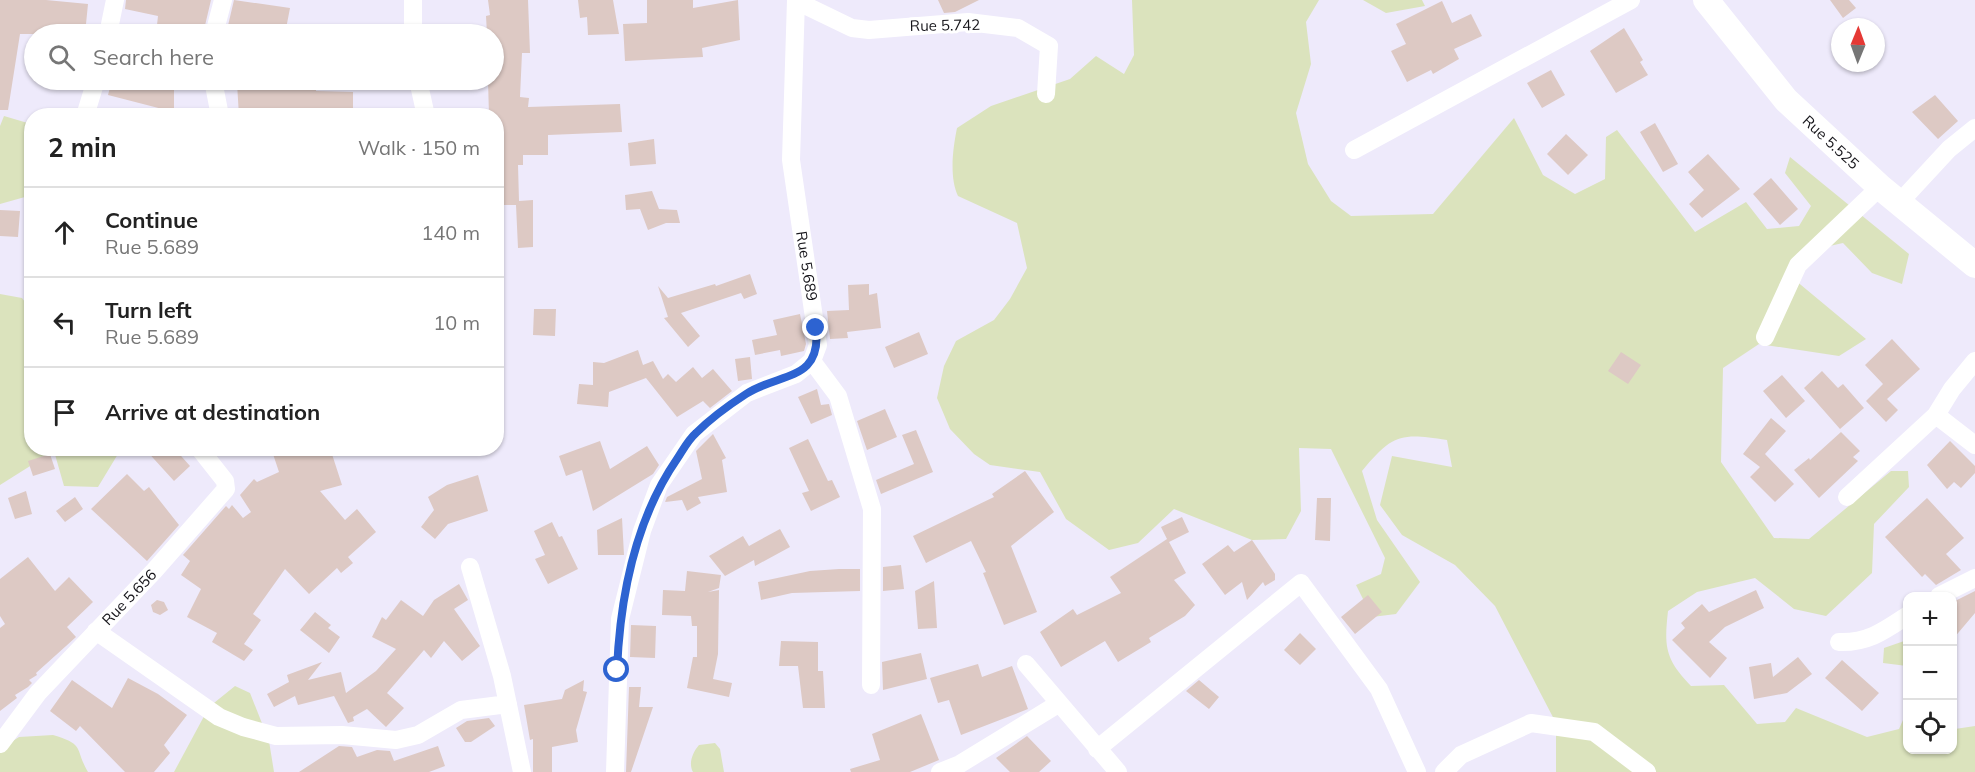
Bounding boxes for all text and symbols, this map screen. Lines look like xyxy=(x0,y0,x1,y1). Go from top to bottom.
street label: Rue 5.742 xyxy=(910,15,980,35)
north arrow xyxy=(1831,18,1885,72)
search box xyxy=(24,24,504,90)
icon: search xyxy=(45,41,78,74)
text: Search here xyxy=(93,43,214,71)
street label: Rue 5.525 xyxy=(1799,111,1863,173)
text: 2 min xyxy=(48,131,117,164)
text: Walk · 150 m xyxy=(358,135,480,160)
text: Continue xyxy=(105,206,198,234)
icon: ahead xyxy=(48,216,81,249)
text: 140 m xyxy=(421,220,480,245)
street label: Rue 5.689 xyxy=(792,230,822,302)
text: Rue 5.689 xyxy=(105,234,199,259)
text: Turn left xyxy=(105,296,192,324)
icon: left xyxy=(48,306,81,339)
text: 10 m xyxy=(433,310,480,335)
route end xyxy=(802,314,828,340)
text: Rue 5.689 xyxy=(105,324,199,349)
icon: arrive xyxy=(48,396,81,429)
text: Arrive at destination xyxy=(105,398,320,426)
street label: Rue 5.656 xyxy=(98,565,160,629)
map controls xyxy=(1903,592,1957,754)
button: + xyxy=(1903,592,1957,646)
button: − xyxy=(1903,646,1957,700)
route start xyxy=(603,656,629,682)
button: locate xyxy=(1903,700,1957,754)

